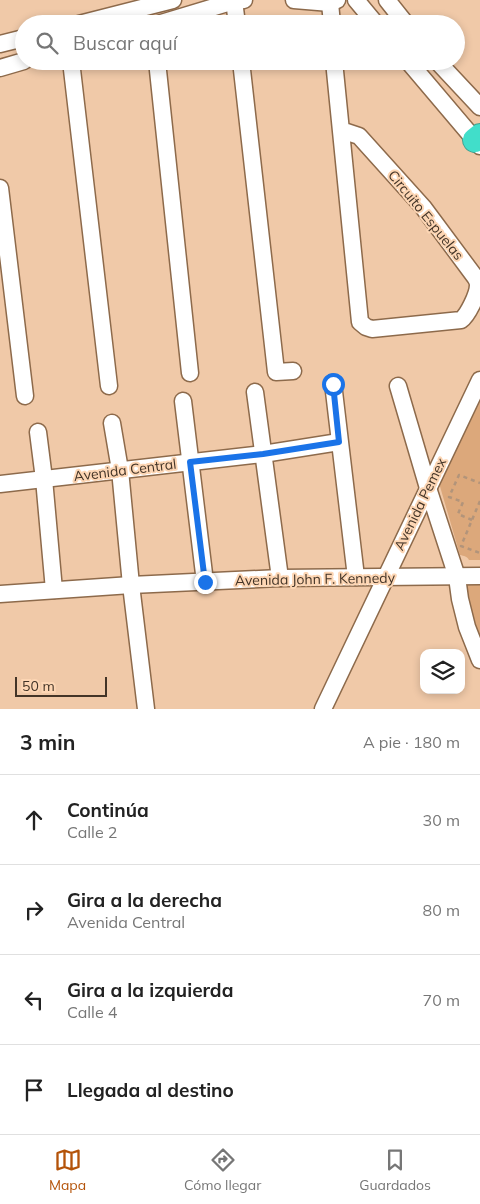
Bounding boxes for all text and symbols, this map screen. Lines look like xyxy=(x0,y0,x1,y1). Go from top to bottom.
search box xyxy=(15,15,465,70)
icon: search xyxy=(33,29,61,57)
text: Buscar aquí xyxy=(73,31,177,55)
street label: Circuito Espuelas xyxy=(384,166,468,264)
route start xyxy=(322,373,345,396)
street label: Avenida Pemex xyxy=(390,454,450,553)
street label: Avenida Central xyxy=(73,455,177,485)
street label: Avenida John F. Kennedy xyxy=(235,569,396,589)
route end xyxy=(194,571,217,594)
map controls xyxy=(420,649,465,694)
button: layers xyxy=(420,649,465,694)
scale bar xyxy=(15,674,108,697)
text: 50 m xyxy=(22,677,55,695)
text: 3 min xyxy=(20,729,75,755)
text: A pie · 180 m xyxy=(363,732,460,752)
text: Continúa xyxy=(67,798,149,822)
icon: ahead xyxy=(20,806,48,834)
text: 30 m xyxy=(423,810,460,830)
text: Calle 2 xyxy=(67,822,117,842)
text: Gira a la derecha xyxy=(67,888,222,912)
icon: right xyxy=(20,896,48,924)
text: 80 m xyxy=(423,900,460,920)
text: Avenida Central xyxy=(67,912,185,932)
text: Gira a la izquierda xyxy=(67,978,233,1002)
icon: left xyxy=(20,986,48,1014)
text: 70 m xyxy=(423,990,460,1010)
text: Calle 4 xyxy=(67,1002,117,1022)
icon: arrive xyxy=(20,1076,48,1104)
text: Llegada al destino xyxy=(67,1078,234,1102)
tab: Mapa xyxy=(49,1146,86,1194)
tab: Cómo llegar xyxy=(184,1146,261,1194)
tab: Guardados xyxy=(359,1146,431,1194)

